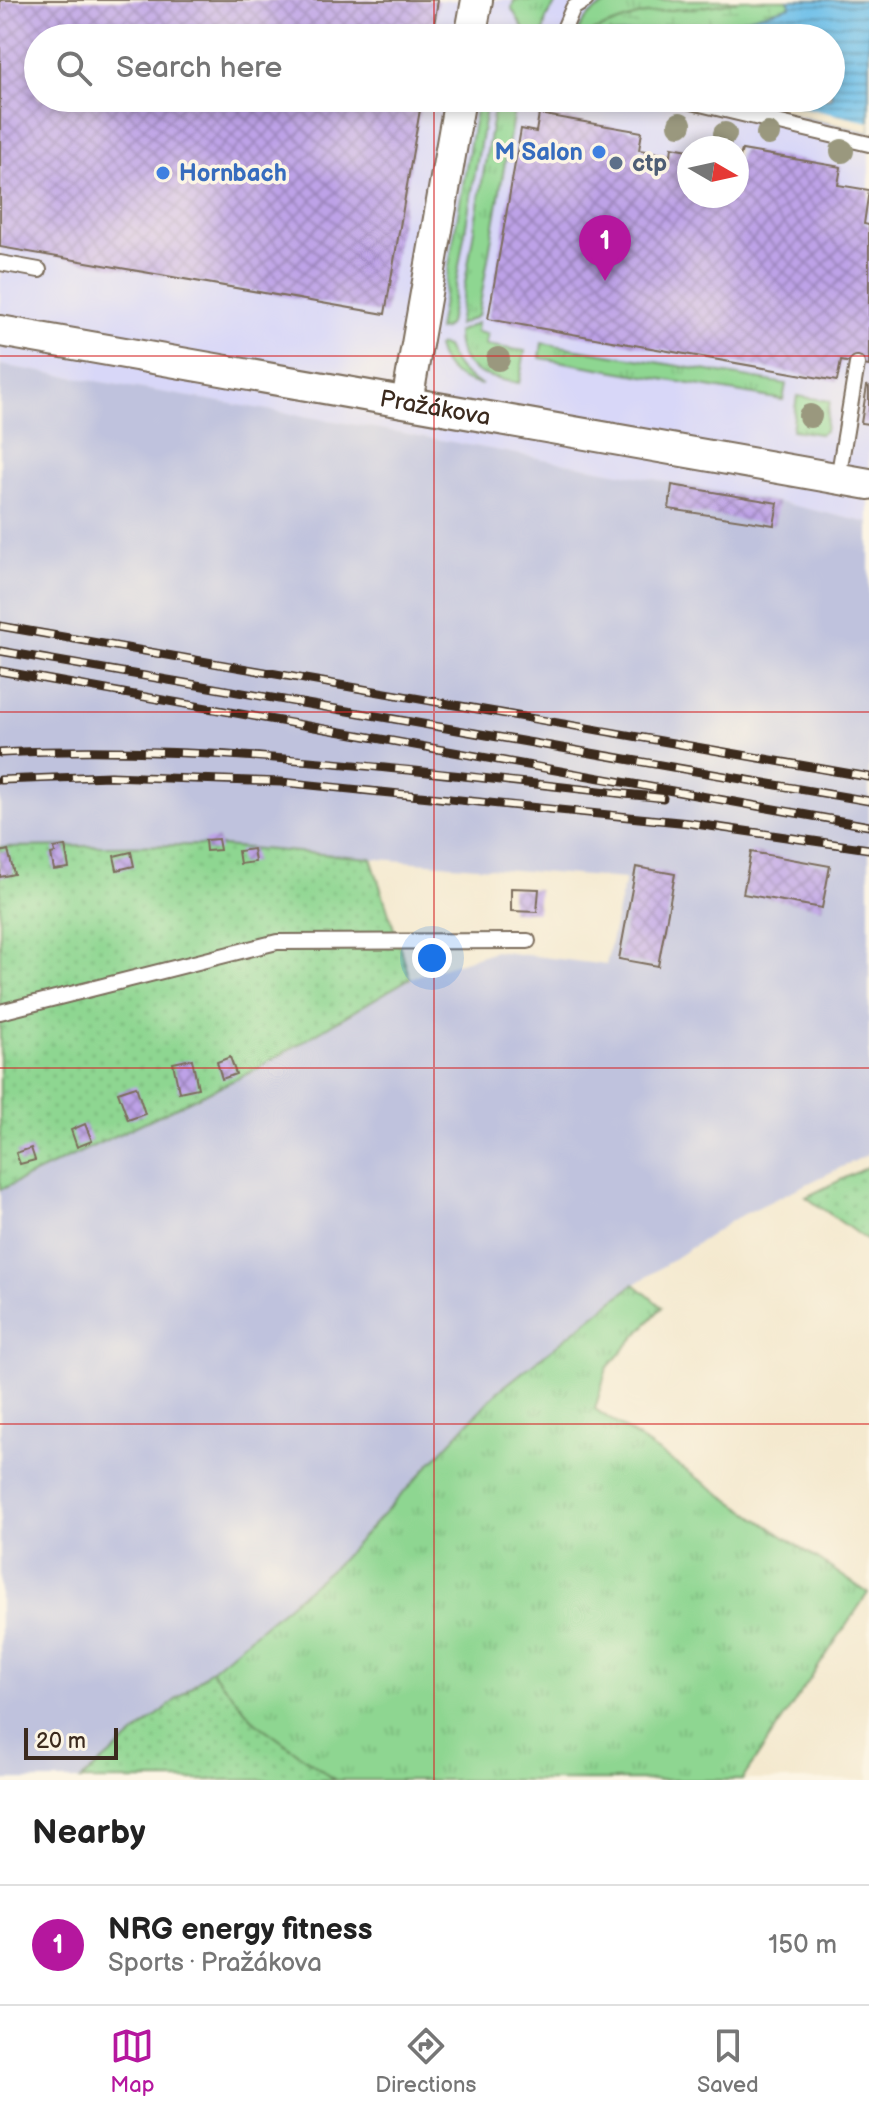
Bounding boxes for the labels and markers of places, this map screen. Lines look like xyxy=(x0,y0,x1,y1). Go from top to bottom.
place label: M Salon xyxy=(494,138,583,167)
marker: M Salon xyxy=(590,143,608,161)
place label: ctp xyxy=(632,149,667,178)
marker: ctp xyxy=(607,154,625,172)
place label: Hornbach xyxy=(179,159,287,188)
marker: Hornbach xyxy=(154,164,172,182)
pin: 1 xyxy=(579,215,631,281)

